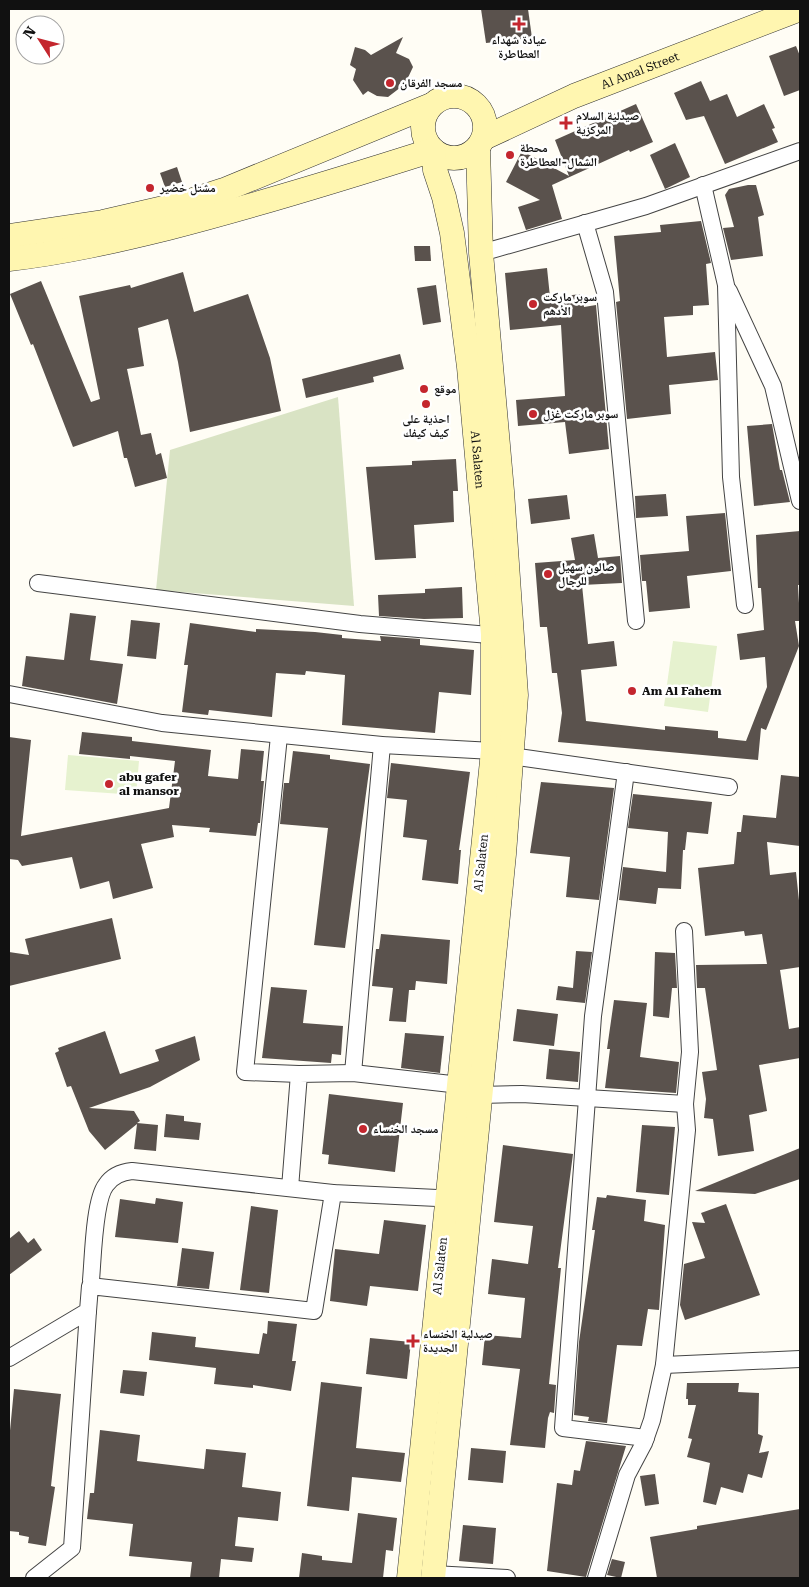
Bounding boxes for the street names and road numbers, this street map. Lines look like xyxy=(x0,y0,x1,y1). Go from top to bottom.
street label: Al Amal Street xyxy=(599,49,681,92)
street label: Al Salaten xyxy=(468,430,487,490)
street label: Al Salaten xyxy=(471,833,491,893)
street label: Al Salaten xyxy=(430,1236,450,1296)

